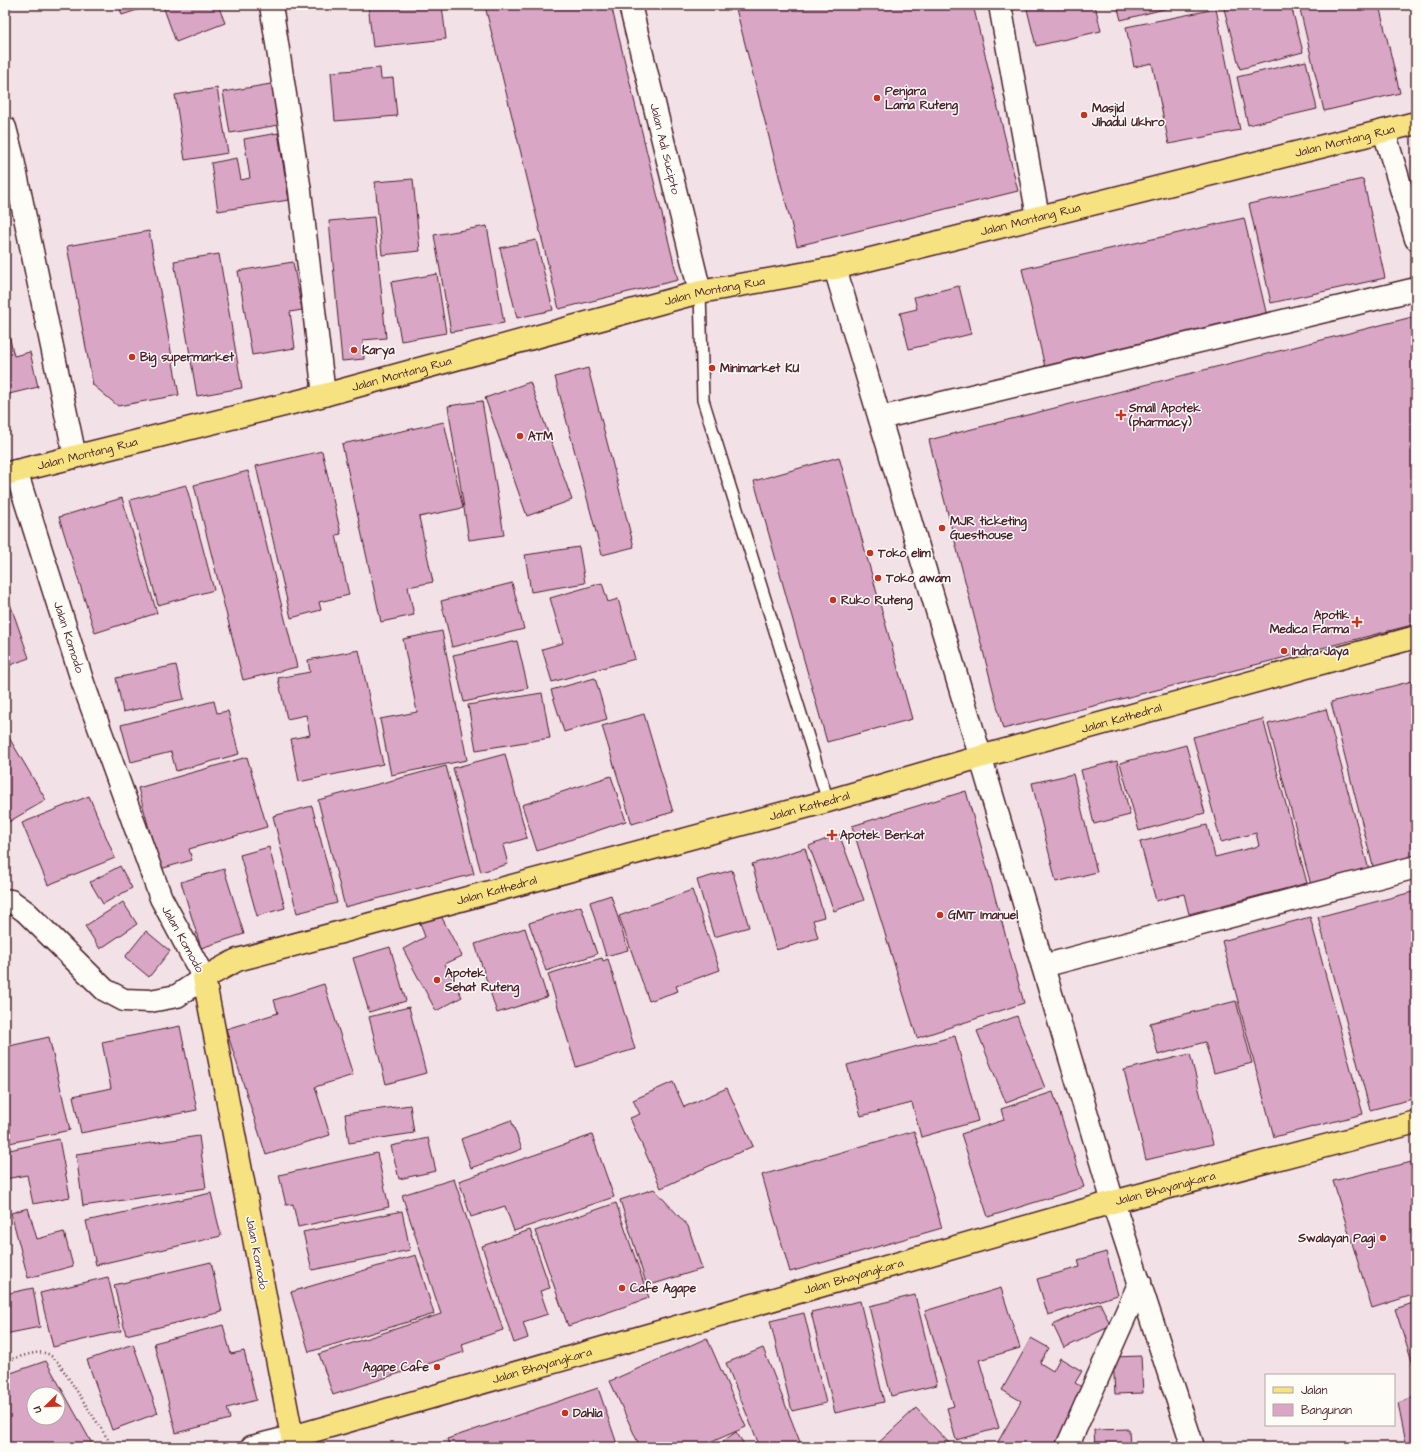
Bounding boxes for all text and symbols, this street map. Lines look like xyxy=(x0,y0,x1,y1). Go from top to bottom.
place label: Penjara Lama Ruteng xyxy=(885,83,959,116)
marker: Penjara Lama Ruteng xyxy=(872,93,882,103)
place label: Masjid Jihadul Ukhro xyxy=(1091,100,1165,131)
street label: Jalan Adi Sucipto xyxy=(645,102,684,196)
marker: Masjid Jihadul Ukhro xyxy=(1079,110,1089,120)
street label: Jalan Montang Rua xyxy=(1293,121,1397,162)
street label: Jalan Montang Rua xyxy=(979,199,1082,240)
street label: Jalan Montang Rua xyxy=(662,273,766,310)
place label: Karya xyxy=(362,342,396,360)
marker: Karya xyxy=(349,345,359,355)
place label: Big supermarket xyxy=(140,349,234,368)
marker: Big supermarket xyxy=(127,352,137,362)
street label: Jalan Montang Rua xyxy=(350,352,453,396)
place label: Minimarket KU xyxy=(720,360,799,377)
marker: Minimarket KU xyxy=(707,363,717,373)
place label: Small Apotek (pharmacy) xyxy=(1128,400,1201,432)
marker: Small Apotek (pharmacy) xyxy=(1116,410,1126,420)
place label: ATM xyxy=(528,428,553,445)
marker: ATM xyxy=(515,431,525,441)
street label: Jalan Montang Rua xyxy=(36,433,140,475)
place label: MJR ticketing Guesthouse xyxy=(950,513,1027,544)
marker: MJR ticketing Guesthouse xyxy=(937,523,947,533)
place label: Toko elim xyxy=(877,545,931,562)
marker: Toko elim xyxy=(865,548,875,558)
place label: Toko awam xyxy=(885,570,951,587)
marker: Toko awam xyxy=(873,573,883,583)
place label: Ruko Ruteng xyxy=(841,592,914,611)
marker: Ruko Ruteng xyxy=(828,595,838,605)
street label: Jalan Komodo xyxy=(49,599,88,675)
place label: Apotik Medica Farma xyxy=(1270,607,1350,638)
marker: Apotik Medica Farma xyxy=(1352,617,1362,627)
place label: Indra Jaya xyxy=(1292,643,1350,661)
marker: Indra Jaya xyxy=(1279,646,1289,656)
street label: Jalan Kathedral xyxy=(1079,699,1164,738)
street label: Jalan Kathedral xyxy=(767,787,852,825)
place label: Apotek Berkat xyxy=(840,827,925,845)
marker: Apotek Berkat xyxy=(827,830,837,840)
street label: Jalan Kathedral xyxy=(455,872,539,910)
street label: Jalan Komodo xyxy=(157,903,208,976)
place label: GMIT Imanuel xyxy=(948,907,1018,924)
marker: GMIT Imanuel xyxy=(935,910,945,920)
place label: Apotek Sehat Ruteng xyxy=(444,965,520,998)
marker: Apotek Sehat Ruteng xyxy=(432,975,442,985)
street label: Jalan Bhayangkara xyxy=(1113,1167,1217,1210)
street label: Jalan Komodo xyxy=(241,1215,272,1291)
place label: Swalayan Pagi xyxy=(1297,1230,1375,1249)
marker: Swalayan Pagi xyxy=(1378,1233,1388,1243)
street label: Jalan Bhayangkara xyxy=(802,1254,905,1299)
place label: Cafe Agape xyxy=(630,1280,697,1299)
marker: Cafe Agape xyxy=(617,1283,627,1293)
street label: Jalan Bhayangkara xyxy=(490,1344,594,1388)
place label: Agape Cafe xyxy=(363,1359,429,1378)
marker: Agape Cafe xyxy=(432,1362,442,1372)
legend xyxy=(1265,1374,1395,1426)
text: Jalan xyxy=(1301,1382,1327,1399)
north arrow xyxy=(26,1386,66,1426)
text: Bangunan xyxy=(1301,1402,1352,1420)
text: U xyxy=(29,1404,46,1416)
place label: Dahlia xyxy=(573,1405,604,1422)
marker: Dahlia xyxy=(560,1408,570,1418)

